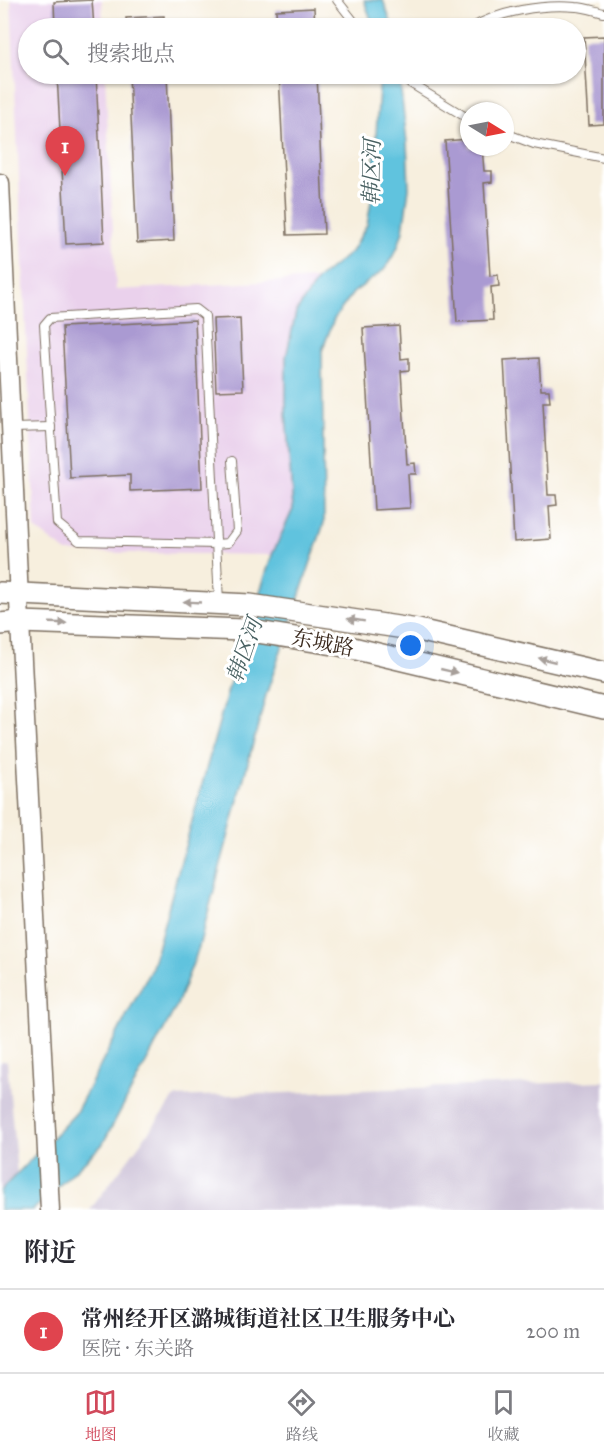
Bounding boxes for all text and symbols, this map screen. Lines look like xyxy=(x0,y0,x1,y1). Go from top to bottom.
search box xyxy=(18,18,586,84)
icon: search xyxy=(39,35,72,68)
text: 搜索地点 xyxy=(87,40,175,67)
north arrow xyxy=(460,102,514,156)
pin: 1 xyxy=(46,126,84,176)
water label: 韩区河 xyxy=(357,135,386,205)
one-way arrow xyxy=(182,598,201,607)
water label: 韩区河 xyxy=(221,611,269,686)
one-way arrow xyxy=(346,616,365,625)
one-way arrow xyxy=(49,619,68,628)
street label: 东城路 xyxy=(290,624,356,662)
your location xyxy=(396,631,425,660)
one-way arrow xyxy=(538,654,556,664)
one-way arrow xyxy=(439,666,458,676)
text: 附近 xyxy=(24,1236,76,1268)
text: 常州经开区潞城街道社区卫生服务中心 xyxy=(81,1305,455,1332)
text: 1 xyxy=(40,1319,47,1343)
text: 200 m xyxy=(526,1319,580,1343)
text: 医院 · 东关路 xyxy=(81,1336,194,1360)
tab: 地图 xyxy=(84,1386,117,1445)
tab: 路线 xyxy=(285,1386,318,1445)
tab: 收藏 xyxy=(487,1386,520,1445)

